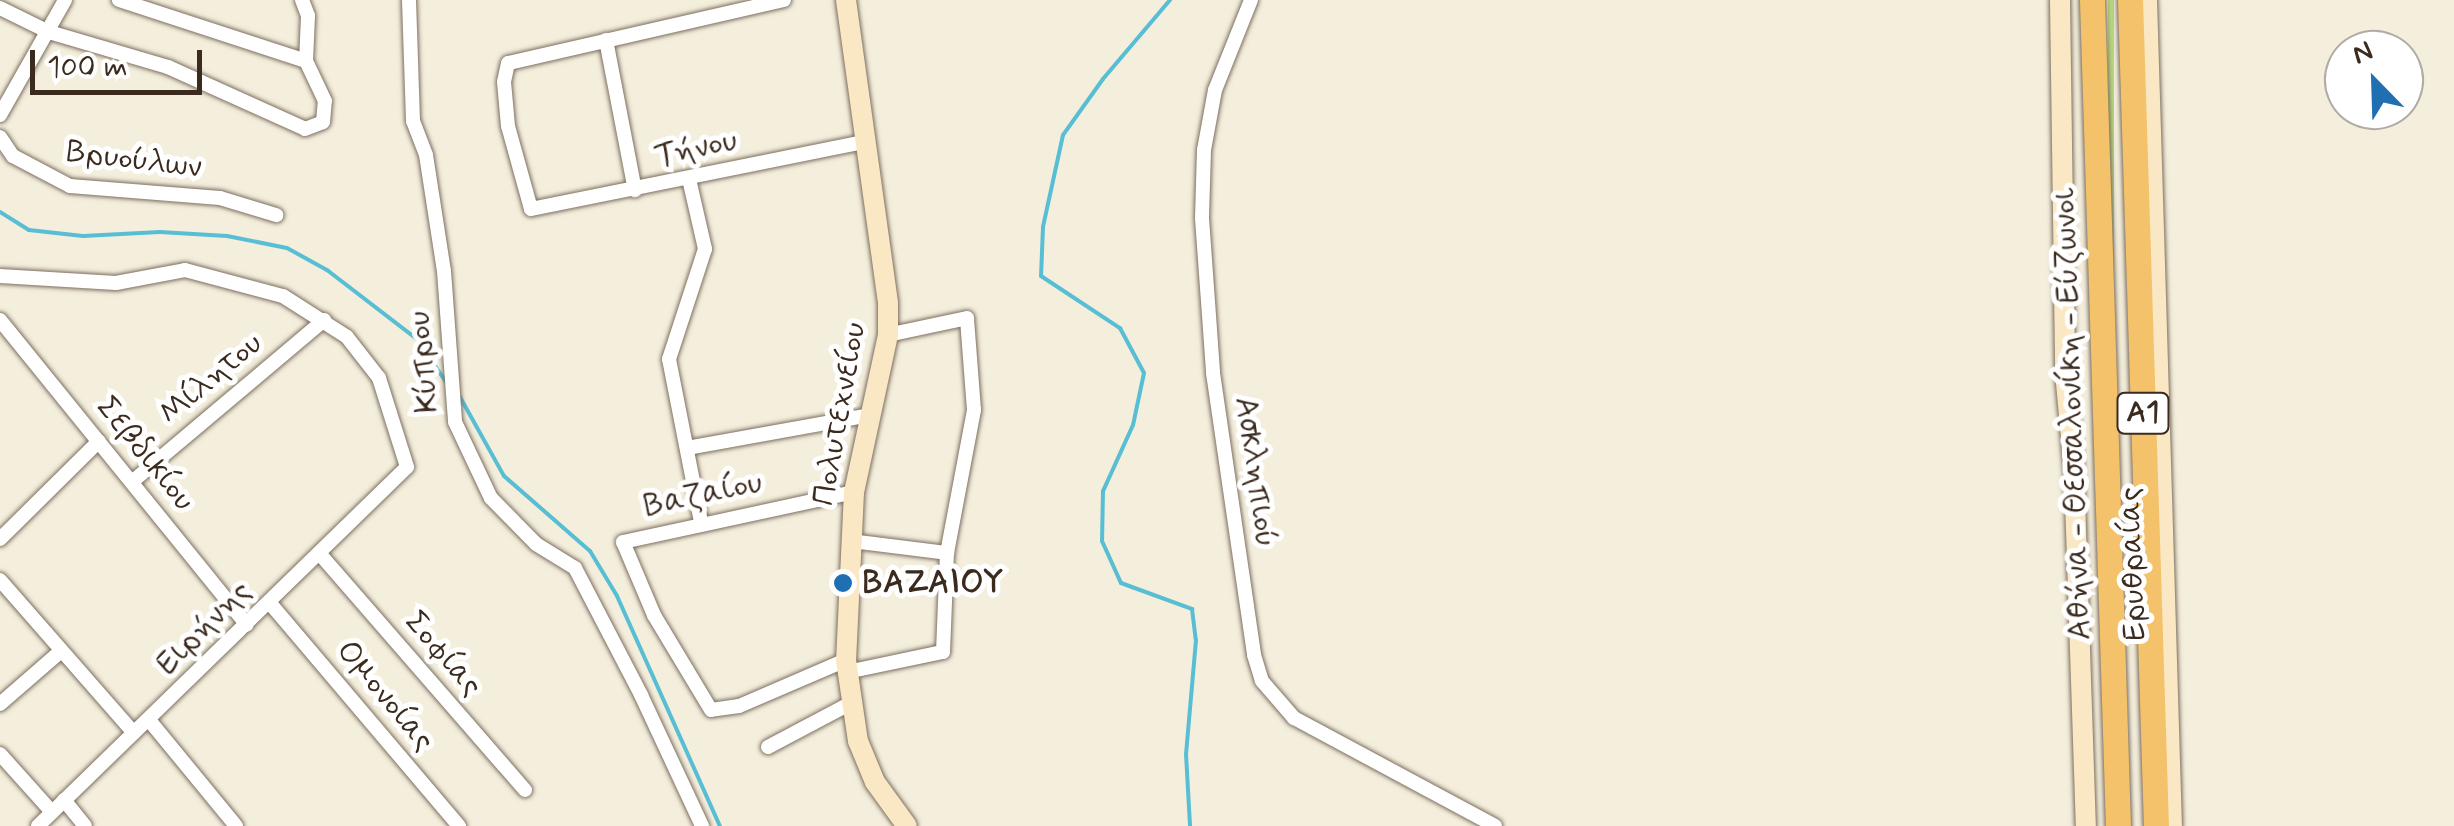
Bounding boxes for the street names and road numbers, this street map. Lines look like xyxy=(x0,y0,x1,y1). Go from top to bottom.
street label: Τήνου xyxy=(651,122,741,176)
street label: Βρυούλων xyxy=(64,133,204,187)
street label: Αθήνα - Θεσσαλονίκη - Εύζωνοι xyxy=(2046,187,2100,641)
street label: Κύπρου xyxy=(400,309,448,415)
street label: Πολυτεχνείου xyxy=(805,319,875,509)
street label: Μίλητου xyxy=(152,325,270,433)
road number: Α1 xyxy=(2116,388,2170,438)
street label: Σεβδικίου xyxy=(87,389,203,519)
street label: Ασκληπιού xyxy=(1225,394,1285,550)
street label: Βαζαίου xyxy=(640,464,766,526)
street label: Ερυθραίας xyxy=(2111,486,2155,642)
street label: Ειρήνης xyxy=(149,573,259,683)
street label: Σοφίας xyxy=(396,604,490,704)
street label: Ομονοίας xyxy=(327,633,443,759)

